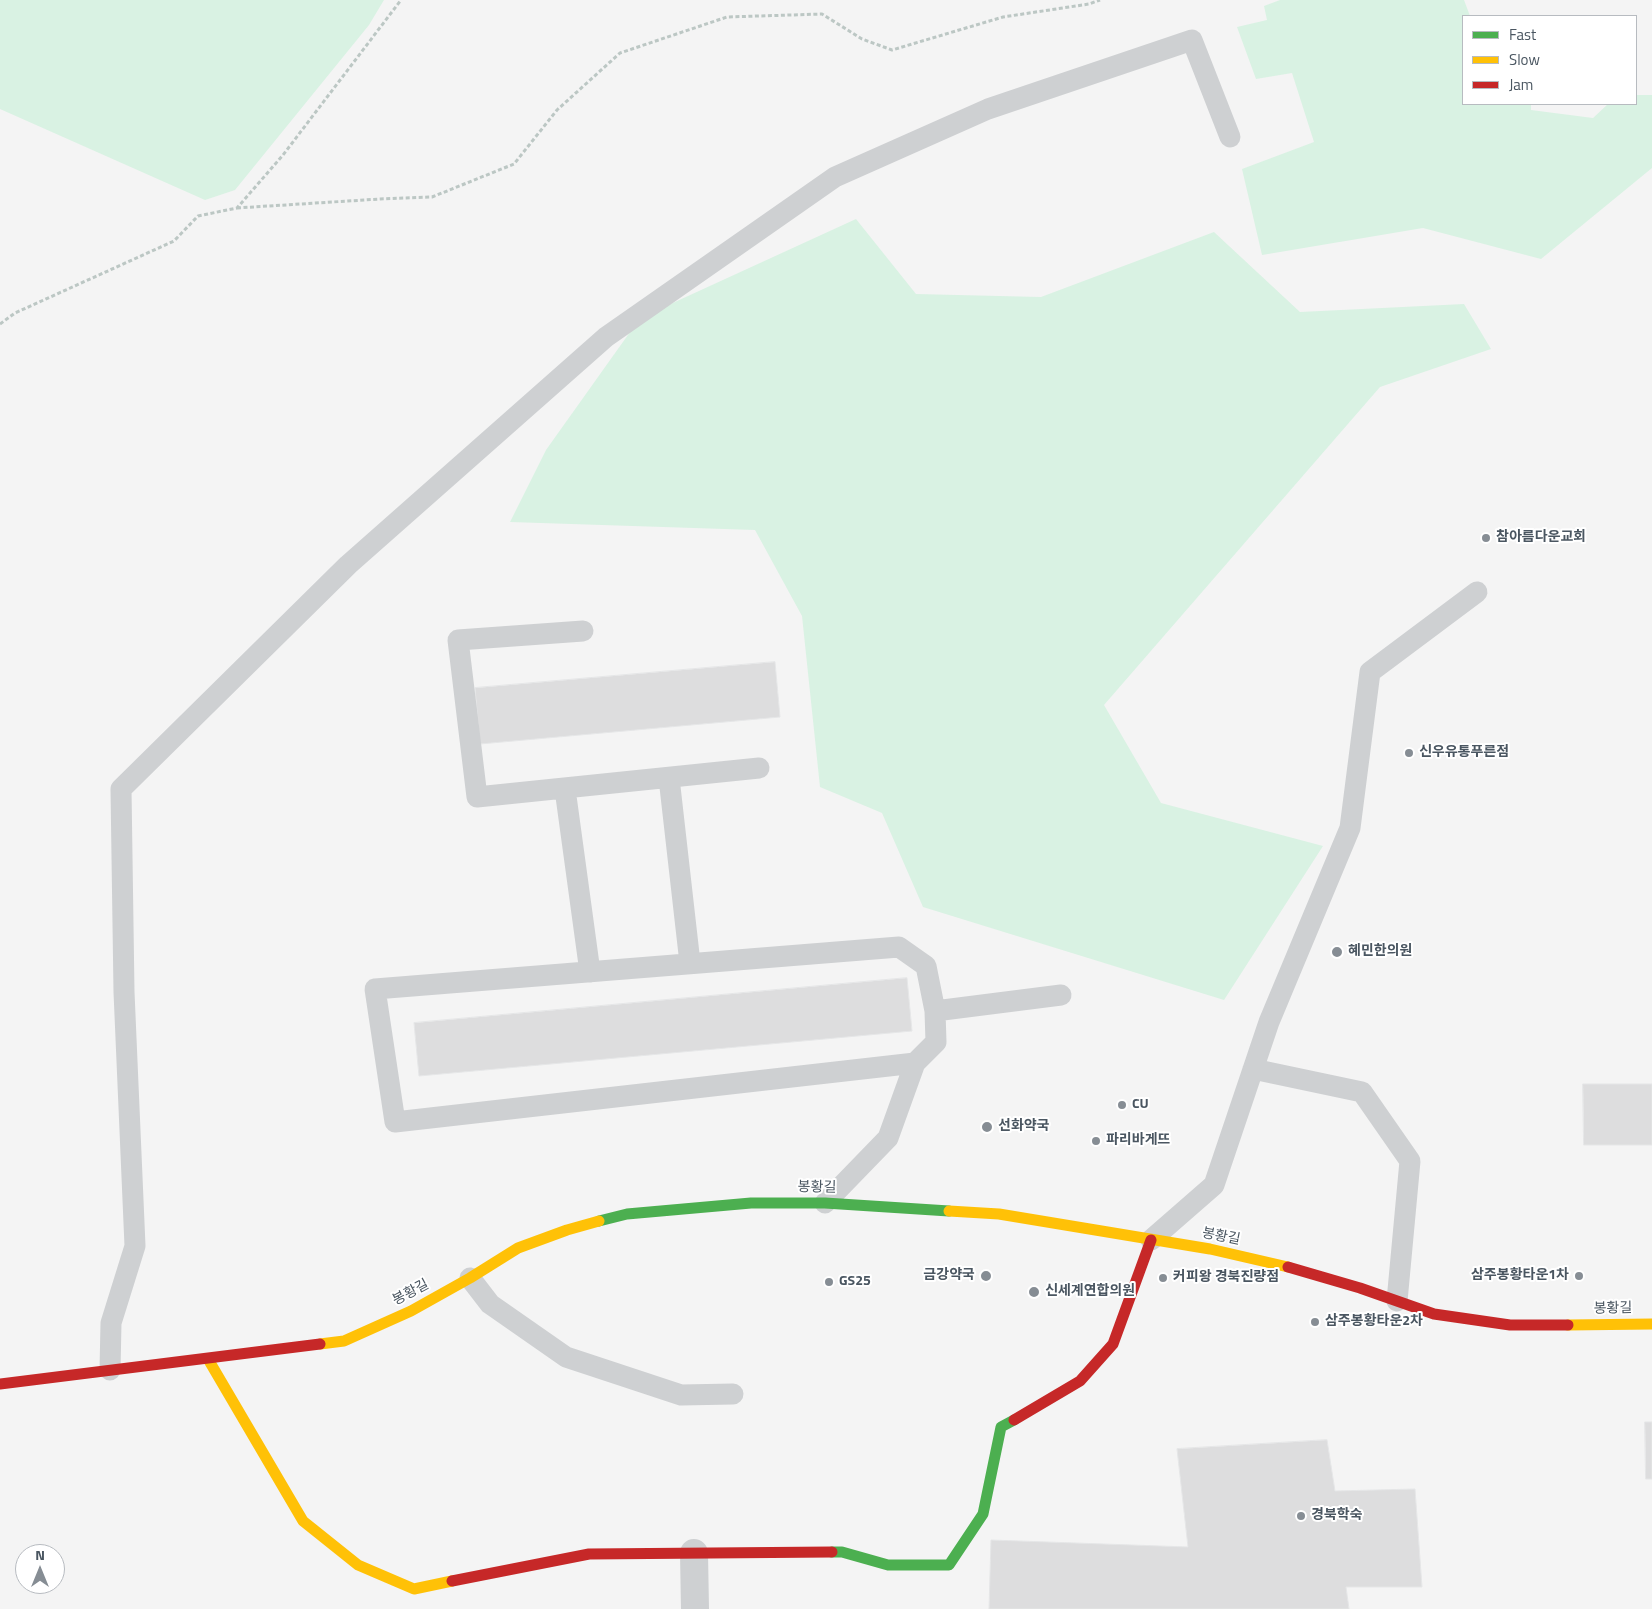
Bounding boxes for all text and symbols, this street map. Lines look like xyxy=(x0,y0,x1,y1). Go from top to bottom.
legend xyxy=(1462,15,1637,105)
text: Fast xyxy=(1509,23,1536,46)
text: Slow xyxy=(1509,48,1540,71)
text: Jam xyxy=(1509,73,1533,96)
place label: 참아름다운교회 xyxy=(1496,530,1586,546)
marker: 참아름다운교회 xyxy=(1480,532,1492,544)
place label: 신우유통푸른점 xyxy=(1419,745,1509,761)
marker: 신우유통푸른점 xyxy=(1403,747,1415,759)
place label: 혜민한의원 xyxy=(1348,944,1412,960)
marker: 혜민한의원 xyxy=(1330,945,1344,959)
place label: CU xyxy=(1132,1097,1149,1113)
marker: CU xyxy=(1116,1099,1128,1111)
place label: 선화약국 xyxy=(998,1119,1050,1135)
marker: 선화약국 xyxy=(980,1120,994,1134)
place label: 파리바게뜨 xyxy=(1106,1133,1170,1149)
marker: 파리바게뜨 xyxy=(1090,1135,1102,1147)
street label: 봉황길 xyxy=(798,1179,836,1197)
street label: 봉황길 xyxy=(1200,1225,1242,1249)
place label: 금강약국 xyxy=(923,1268,975,1284)
place label: 삼주봉황타운1차 xyxy=(1471,1268,1569,1284)
marker: 금강약국 xyxy=(979,1269,993,1283)
place label: 커피왕 경북진량점 xyxy=(1173,1270,1279,1286)
marker: 삼주봉황타운1차 xyxy=(1573,1270,1585,1282)
marker: 커피왕 경북진량점 xyxy=(1157,1272,1169,1284)
place label: GS25 xyxy=(839,1274,871,1290)
marker: GS25 xyxy=(823,1276,835,1288)
street label: 봉황길 xyxy=(390,1277,432,1309)
place label: 신세계연합의원 xyxy=(1045,1284,1135,1300)
marker: 신세계연합의원 xyxy=(1027,1285,1041,1299)
street label: 봉황길 xyxy=(1594,1300,1632,1318)
place label: 삼주봉황타운2차 xyxy=(1325,1314,1423,1330)
marker: 삼주봉황타운2차 xyxy=(1309,1316,1321,1328)
place label: 경북학숙 xyxy=(1311,1508,1363,1524)
marker: 경북학숙 xyxy=(1295,1510,1307,1522)
north arrow xyxy=(15,1544,65,1594)
text: N xyxy=(35,1544,45,1565)

